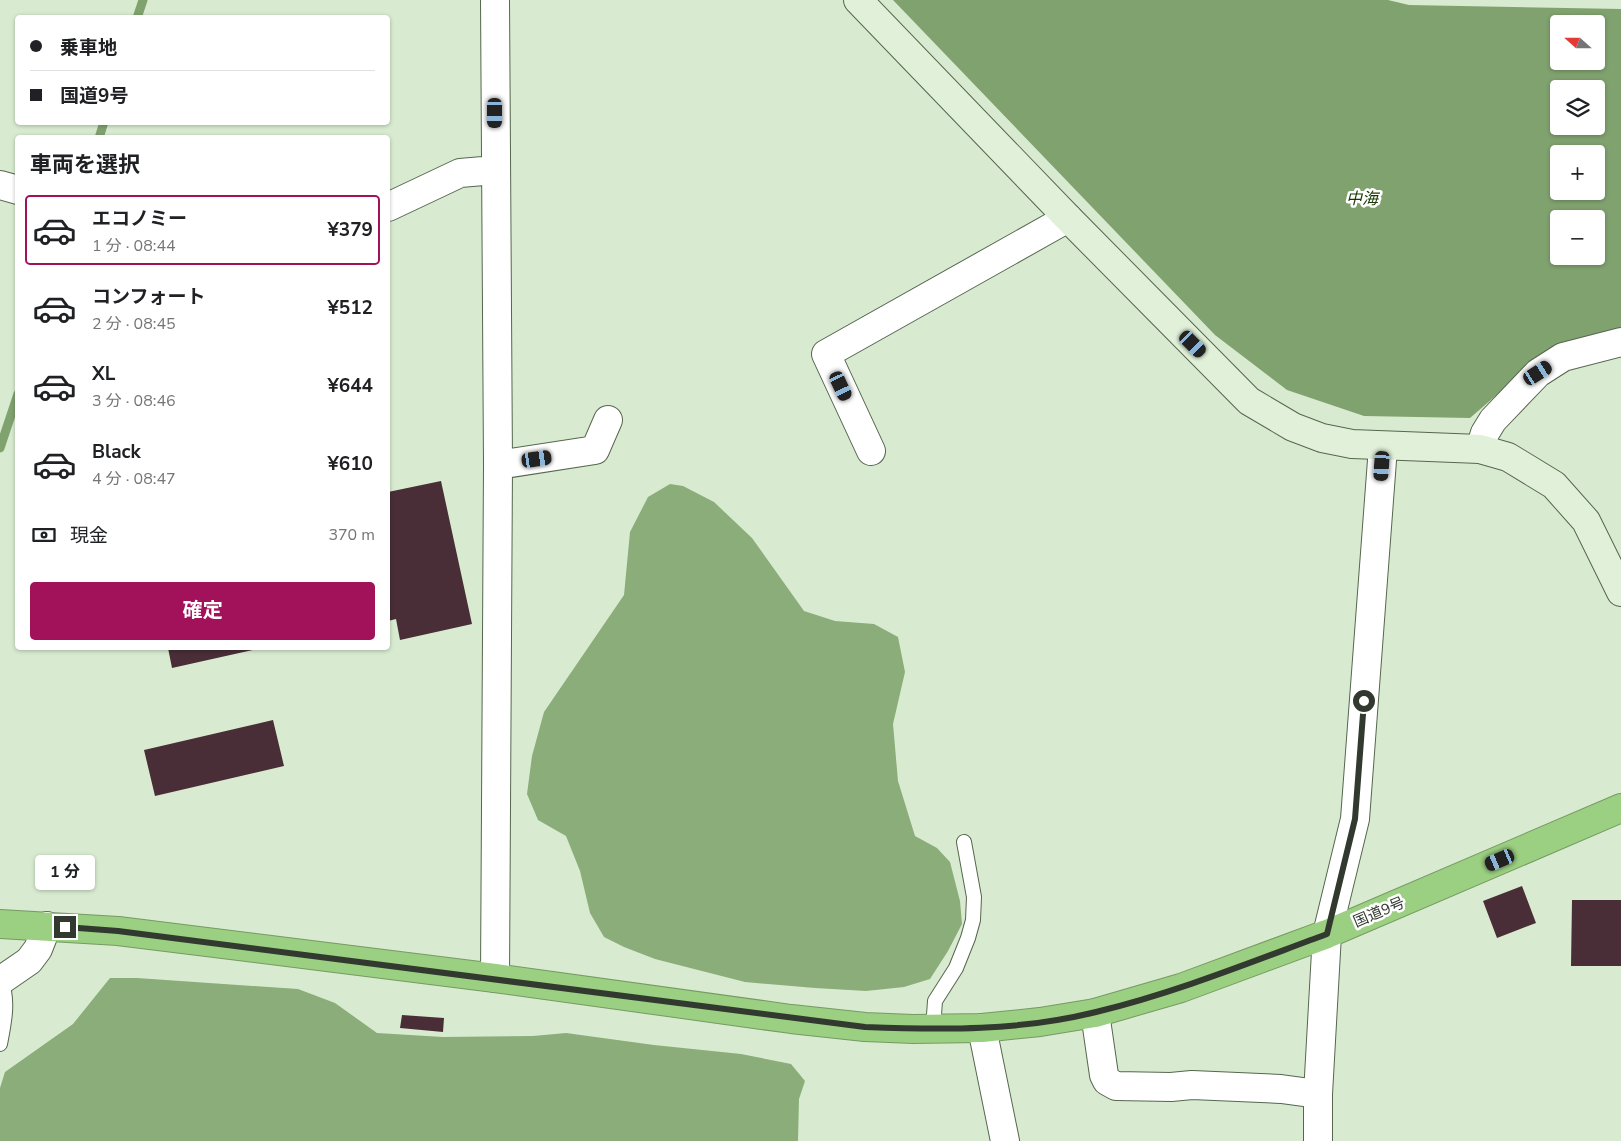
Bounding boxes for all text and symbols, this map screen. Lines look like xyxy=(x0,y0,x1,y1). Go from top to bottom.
north arrow xyxy=(1550,15,1605,70)
map controls xyxy=(1550,15,1605,265)
text: 乗車地 xyxy=(60,35,117,61)
button: layers xyxy=(1550,80,1605,135)
text: 国道9号 xyxy=(60,83,128,109)
car xyxy=(487,98,502,128)
button: + xyxy=(1550,145,1605,200)
text: 車両を選択 xyxy=(30,150,140,180)
water label: 中海 xyxy=(1346,188,1381,210)
text: エコノミー xyxy=(92,206,187,232)
icon: car xyxy=(32,208,77,253)
button: − xyxy=(1550,210,1605,265)
text: ¥379 xyxy=(327,217,373,243)
text: 1 分 · 08:44 xyxy=(92,235,176,257)
text: コンフォート xyxy=(92,284,205,310)
icon: car xyxy=(32,286,77,331)
text: ¥512 xyxy=(327,295,373,321)
text: 2 分 · 08:45 xyxy=(92,313,176,335)
car xyxy=(1177,328,1208,360)
car xyxy=(1521,359,1554,387)
text: XL xyxy=(92,361,115,387)
icon: car xyxy=(32,364,77,409)
car xyxy=(827,369,854,403)
text: ¥644 xyxy=(327,373,373,399)
text: 3 分 · 08:46 xyxy=(92,390,176,412)
text: Black xyxy=(92,439,141,465)
icon: car xyxy=(32,442,77,487)
car xyxy=(521,449,552,469)
text: ¥610 xyxy=(327,451,373,477)
car xyxy=(1373,451,1390,481)
text: 4 分 · 08:47 xyxy=(92,468,176,490)
icon: cash xyxy=(30,521,58,549)
text: 現金 xyxy=(70,523,108,549)
text: 370 m xyxy=(328,524,375,546)
button: 確定 xyxy=(30,582,375,640)
route start xyxy=(1353,690,1375,712)
car xyxy=(1483,847,1516,873)
callout: 1 分 xyxy=(35,854,95,890)
text: 1 分 xyxy=(50,861,80,883)
street label: 国道9号 xyxy=(1350,892,1408,932)
route end xyxy=(54,916,76,938)

